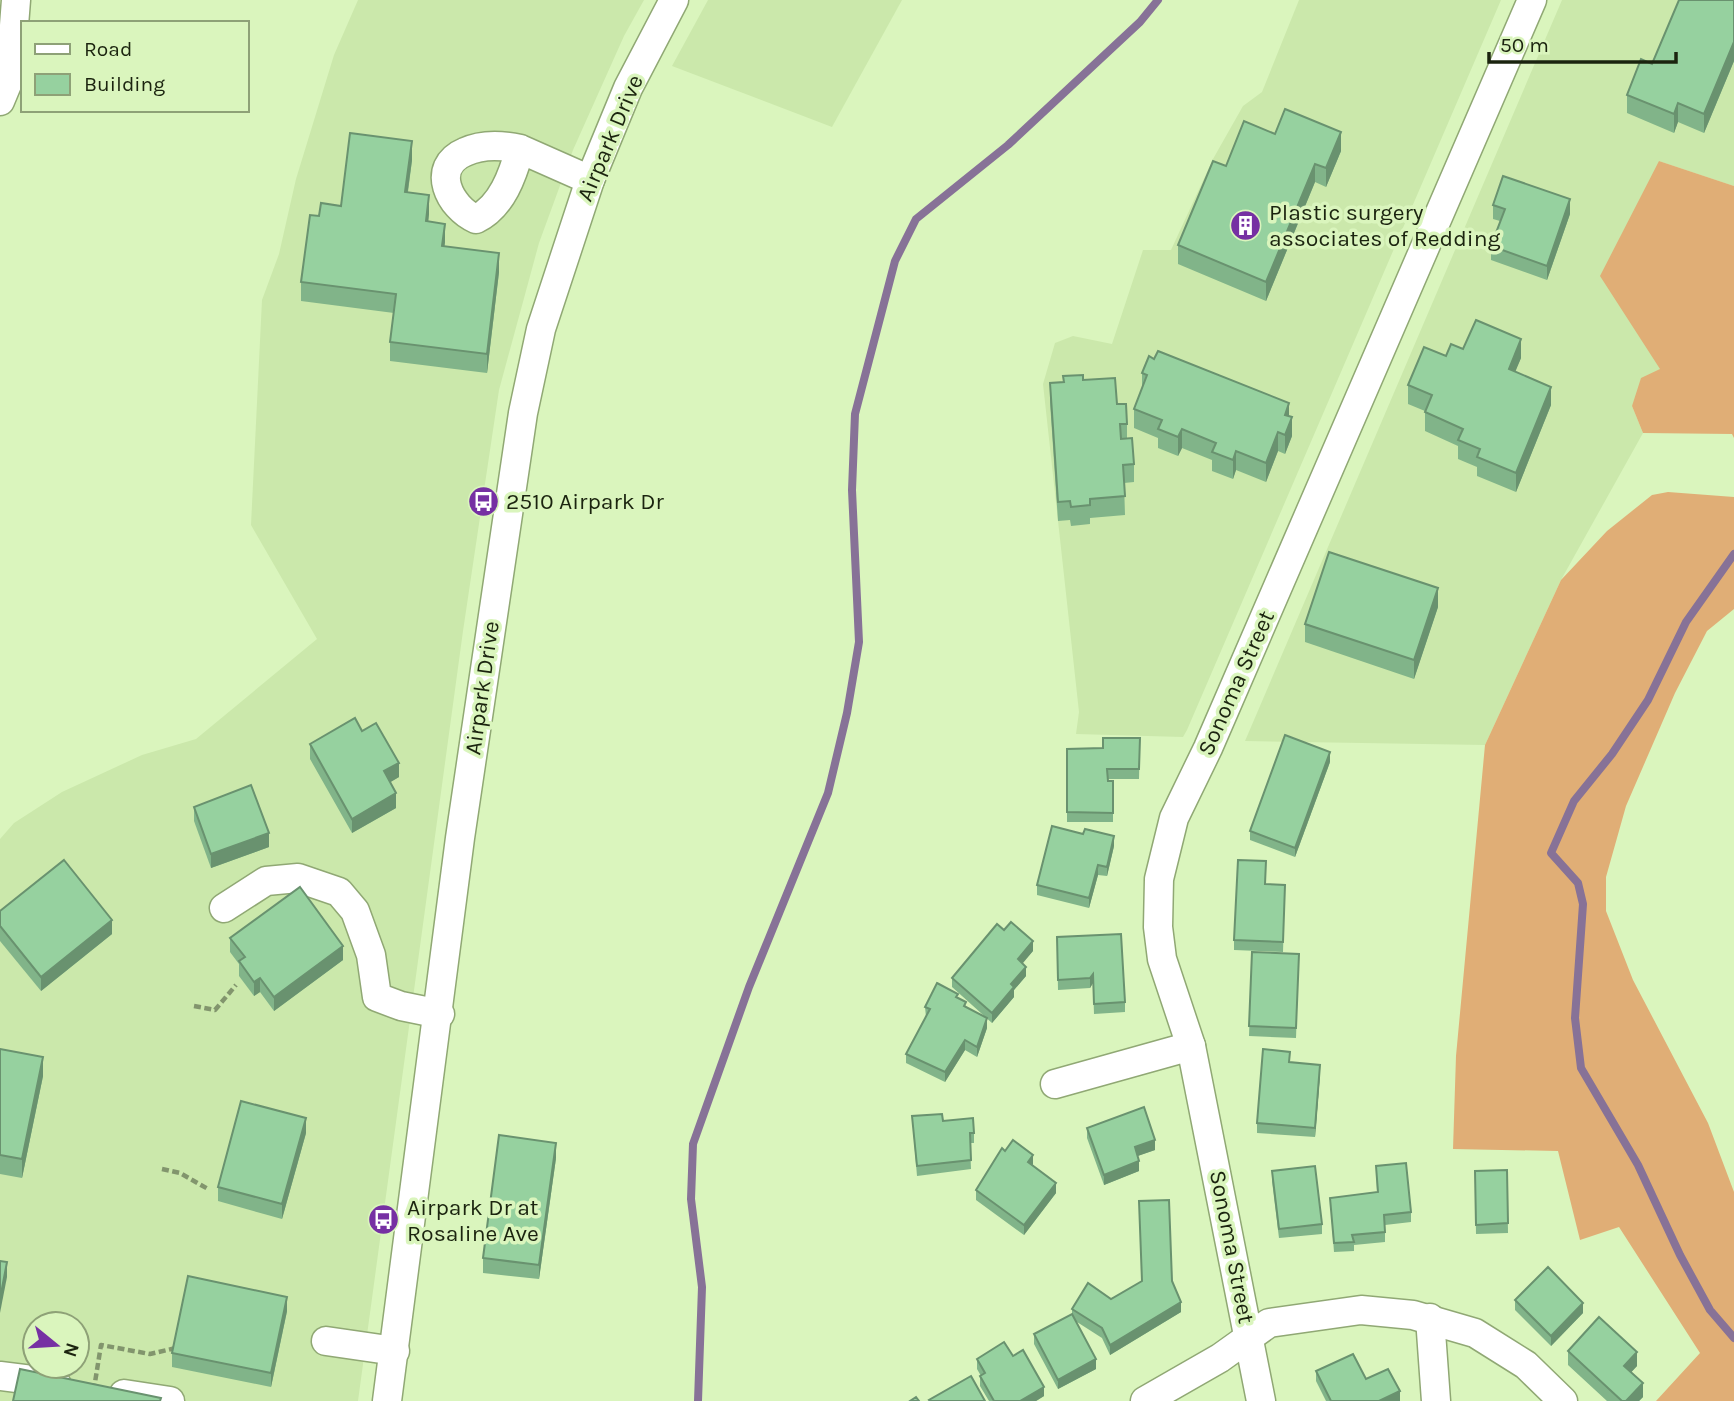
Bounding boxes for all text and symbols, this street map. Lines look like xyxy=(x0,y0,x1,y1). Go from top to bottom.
legend xyxy=(21,21,248,112)
scale bar xyxy=(1489,21,1676,65)
text: 50 m xyxy=(1500,33,1549,57)
text: Road xyxy=(84,37,132,61)
street label: Airpark Drive xyxy=(571,71,649,205)
text: Building xyxy=(84,72,165,96)
place label: Plastic surgery associates of Redding xyxy=(1269,199,1501,252)
building icon: Plastic surgery associates of Redding xyxy=(1229,208,1263,242)
bus stop icon: 2510 Airpark Dr xyxy=(466,484,500,518)
place label: 2510 Airpark Dr xyxy=(506,488,664,515)
street label: Sonoma Street xyxy=(1192,606,1280,760)
street label: Airpark Drive xyxy=(459,619,505,757)
street label: Sonoma Street xyxy=(1204,1168,1260,1326)
place label: Airpark Dr at Rosaline Ave xyxy=(407,1194,539,1247)
bus stop icon: Airpark Dr at Rosaline Ave xyxy=(367,1203,401,1237)
north arrow xyxy=(21,1310,91,1380)
text: N xyxy=(59,1340,84,1360)

